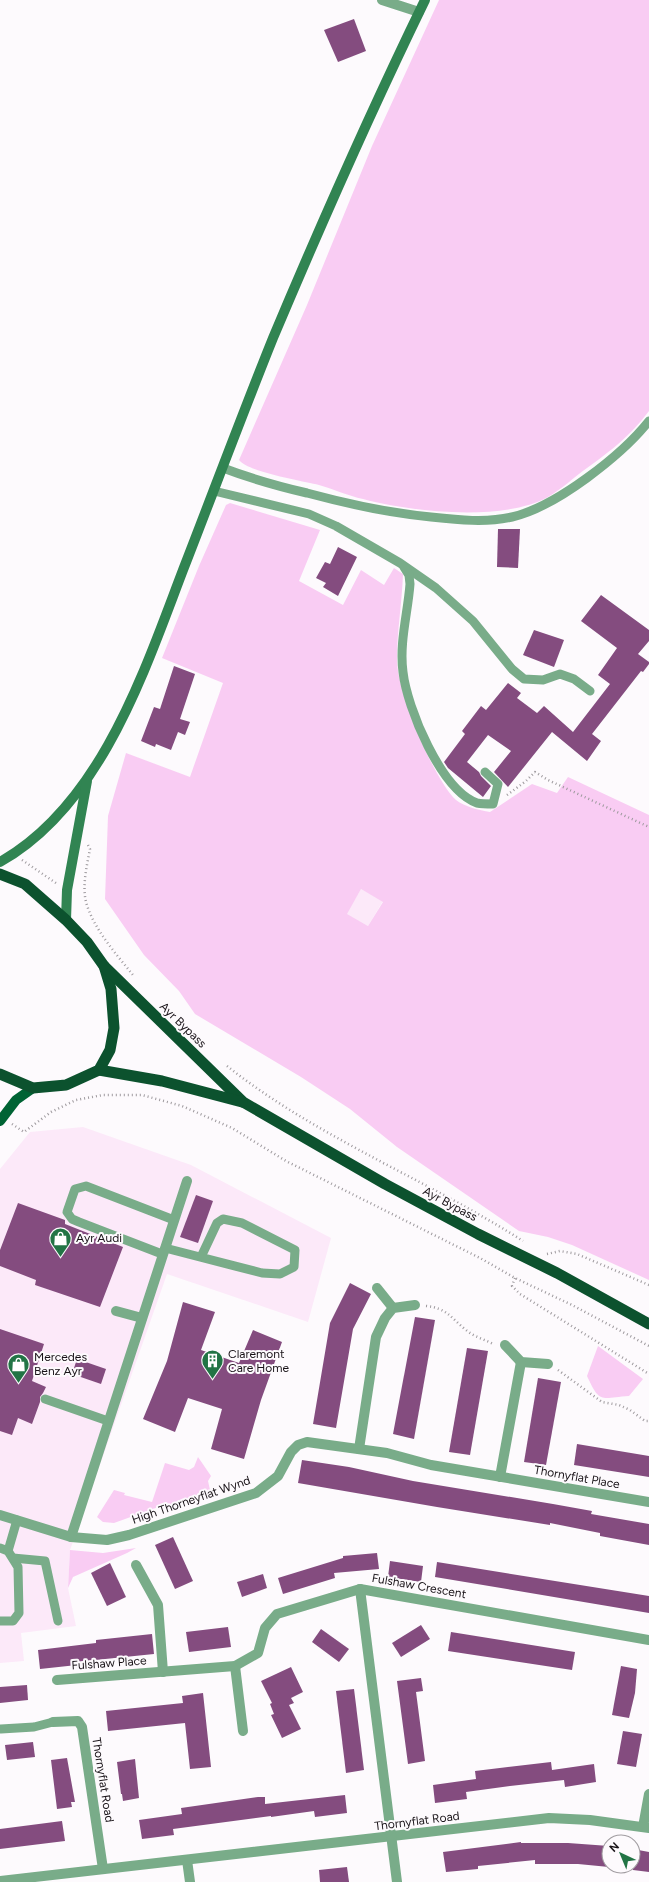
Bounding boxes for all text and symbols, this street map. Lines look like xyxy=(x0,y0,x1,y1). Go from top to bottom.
street label: Ayr Bypass xyxy=(157,999,210,1051)
street label: Ayr Bypass xyxy=(421,1184,480,1224)
shop icon: Ayr Audi xyxy=(47,1225,73,1258)
place label: Ayr Audi xyxy=(76,1231,122,1245)
place label: Claremont Care Home xyxy=(228,1347,290,1375)
building icon: Claremont Care Home xyxy=(200,1348,226,1381)
place label: Mercedes Benz Ayr xyxy=(34,1350,87,1378)
shop icon: Mercedes Benz Ayr xyxy=(6,1351,32,1384)
street label: Thornyflat Place xyxy=(533,1463,621,1491)
street label: High Thorneyflat Wynd xyxy=(130,1473,252,1527)
street label: Fulshaw Crescent xyxy=(371,1571,468,1601)
street label: Fulshaw Place xyxy=(71,1653,147,1673)
street label: Thornyflat Road xyxy=(89,1737,117,1823)
street label: Thornyflat Road xyxy=(374,1809,460,1833)
north arrow xyxy=(601,1834,641,1874)
text: N xyxy=(607,1840,622,1855)

